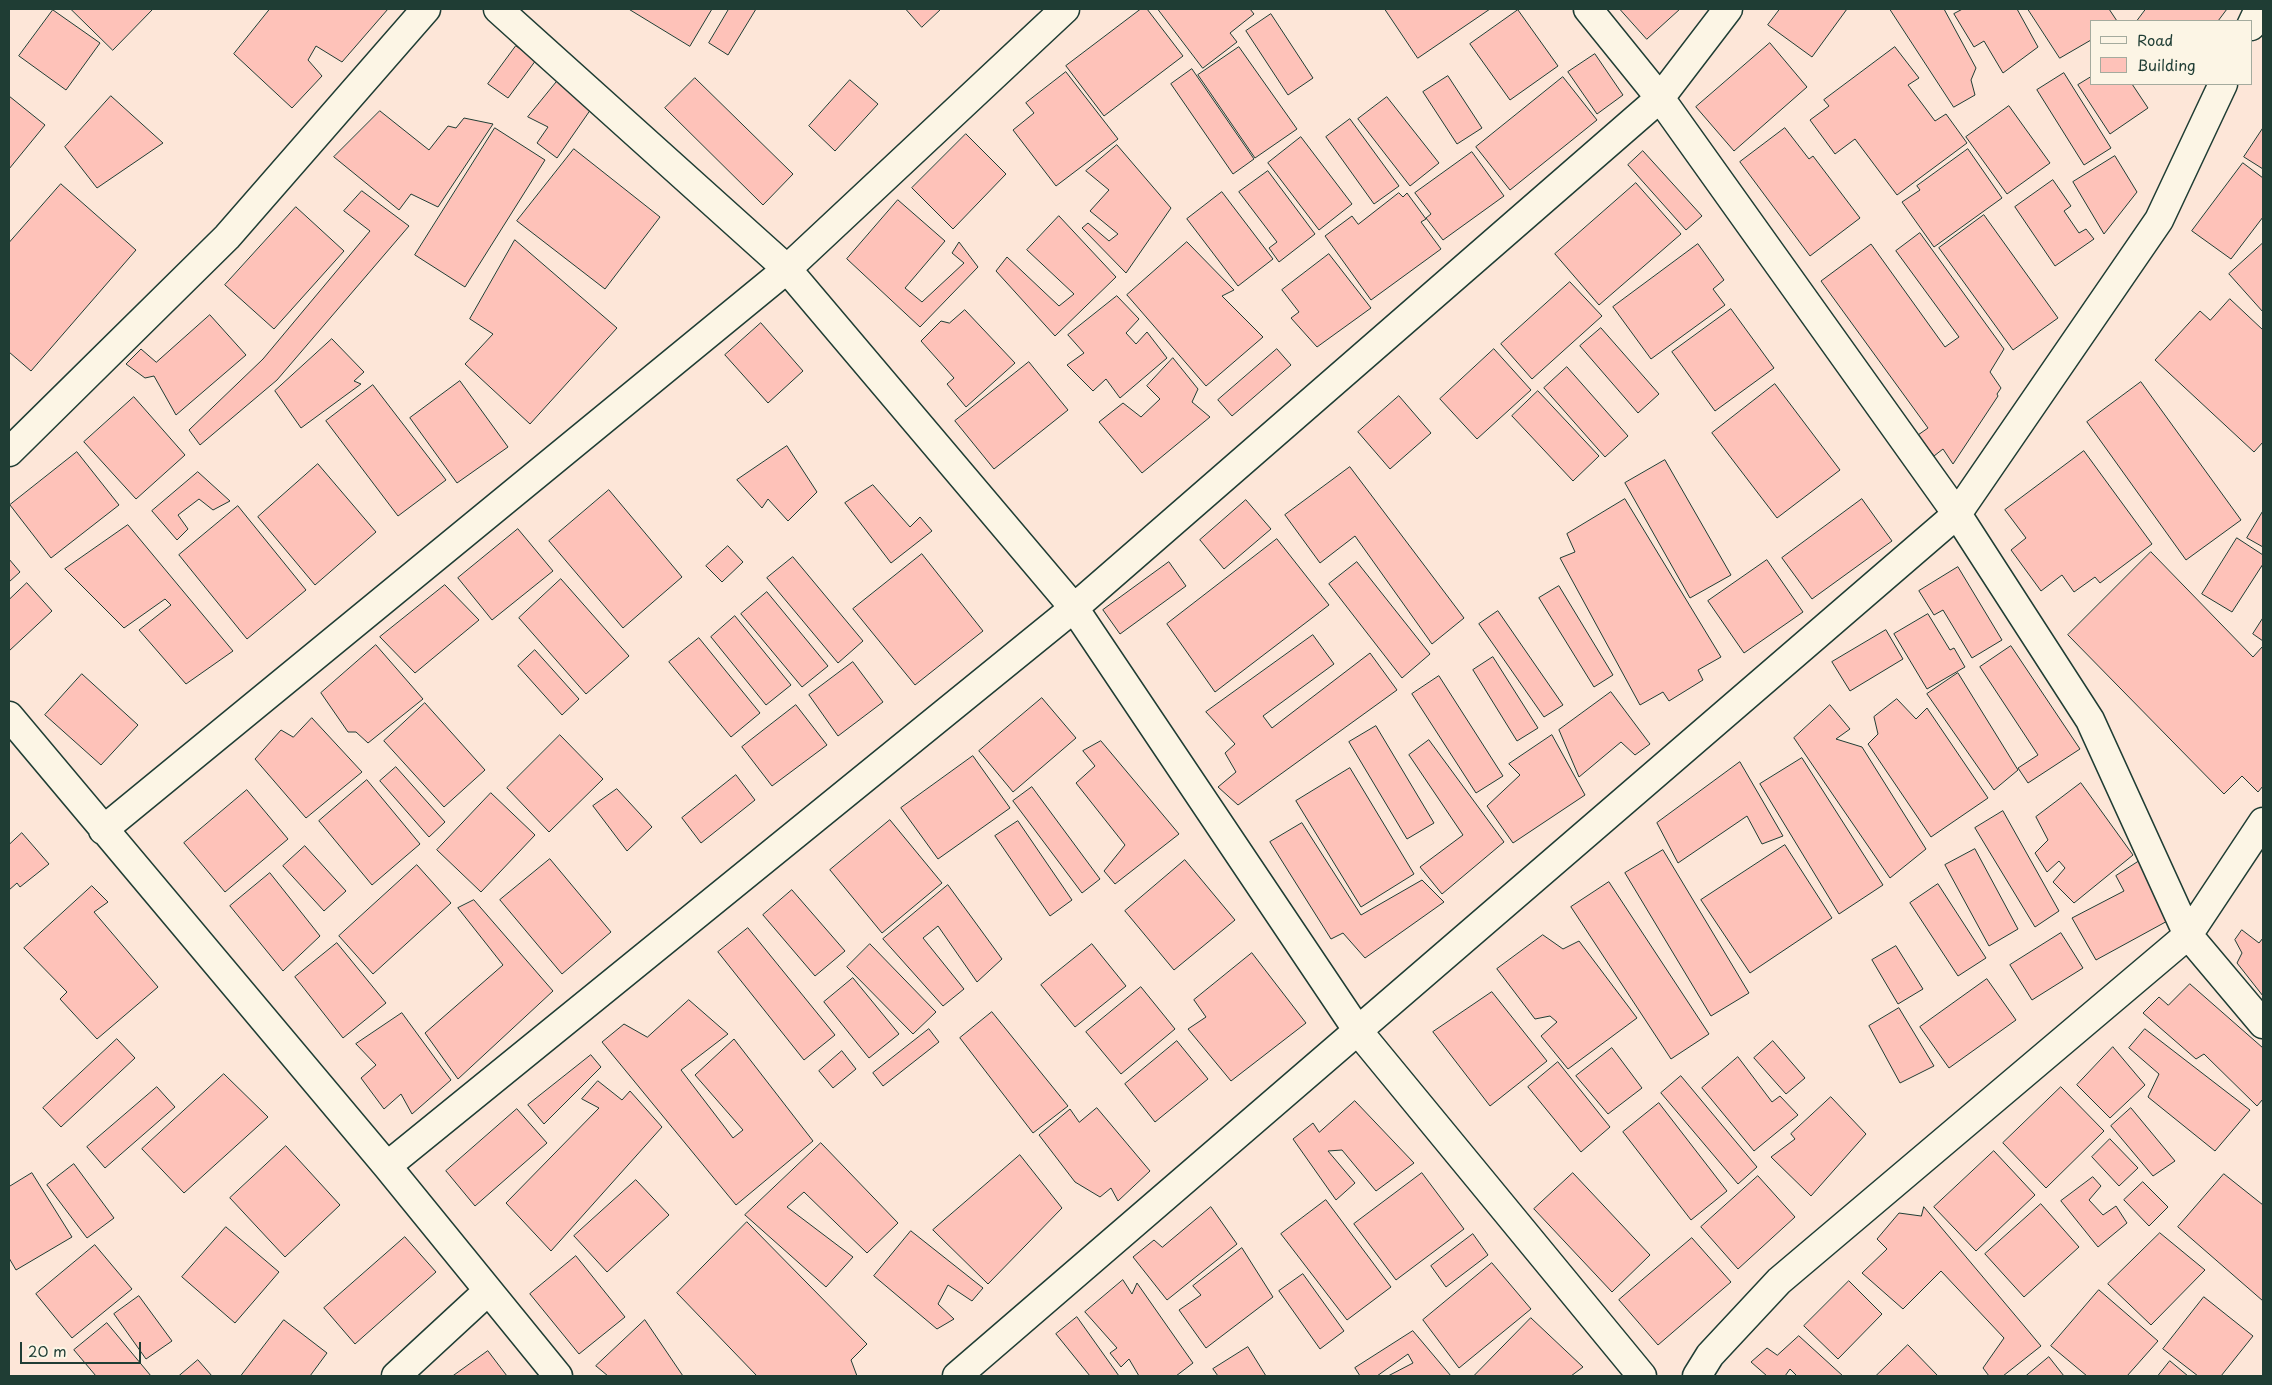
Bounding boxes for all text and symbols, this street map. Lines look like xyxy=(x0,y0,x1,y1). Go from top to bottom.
legend xyxy=(2090,20,2252,85)
text: Road xyxy=(2137,28,2173,51)
text: Building xyxy=(2137,53,2196,76)
scale bar xyxy=(22,1332,144,1364)
text: 20 m xyxy=(28,1339,67,1362)

